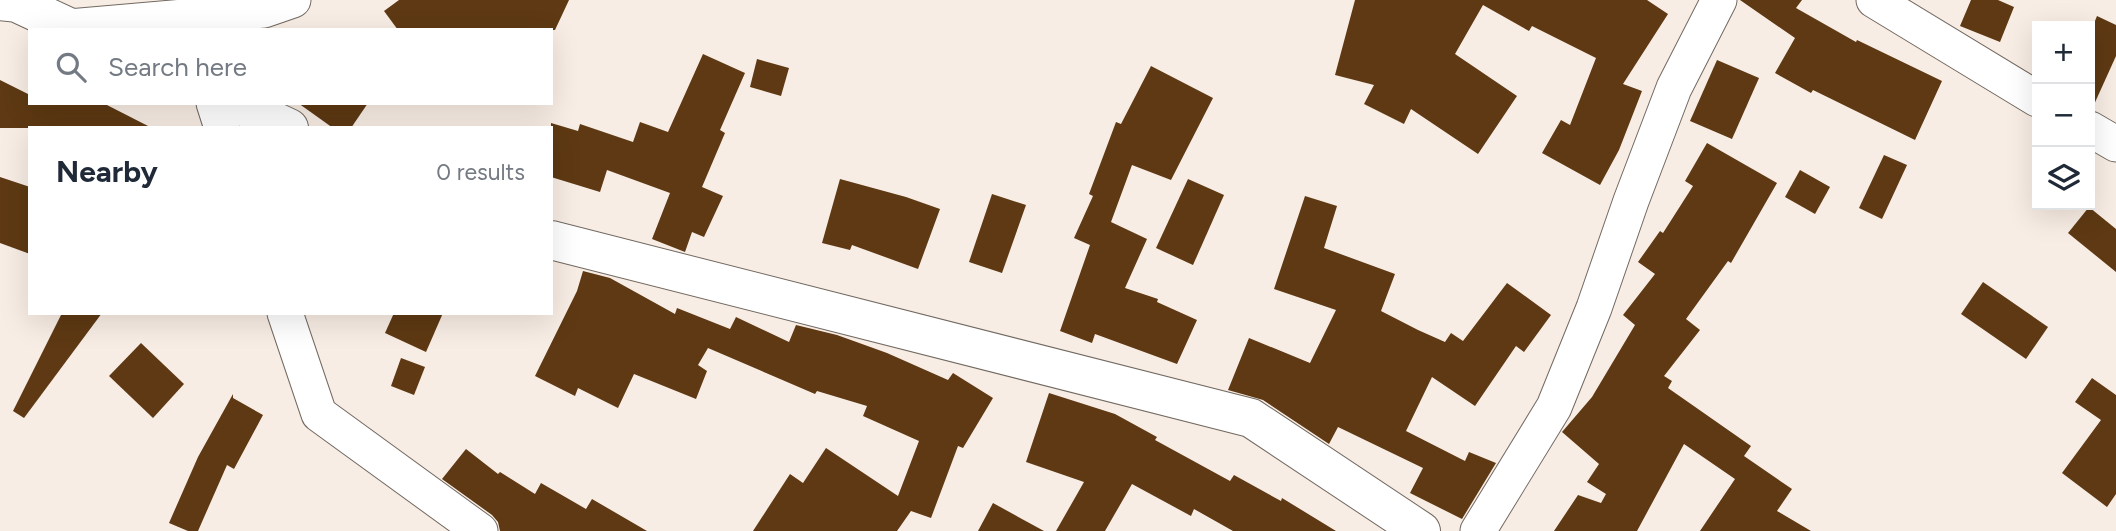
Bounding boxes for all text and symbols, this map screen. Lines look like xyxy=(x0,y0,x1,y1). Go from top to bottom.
map controls xyxy=(2032,21,2095,210)
button: + xyxy=(2032,21,2095,84)
search box xyxy=(28,28,553,105)
icon: search xyxy=(52,48,90,86)
text: Search here xyxy=(108,51,247,83)
button: − xyxy=(2032,84,2095,147)
button: layers xyxy=(2032,147,2095,210)
text: Nearby xyxy=(56,153,158,190)
text: 0 results xyxy=(436,158,525,186)

